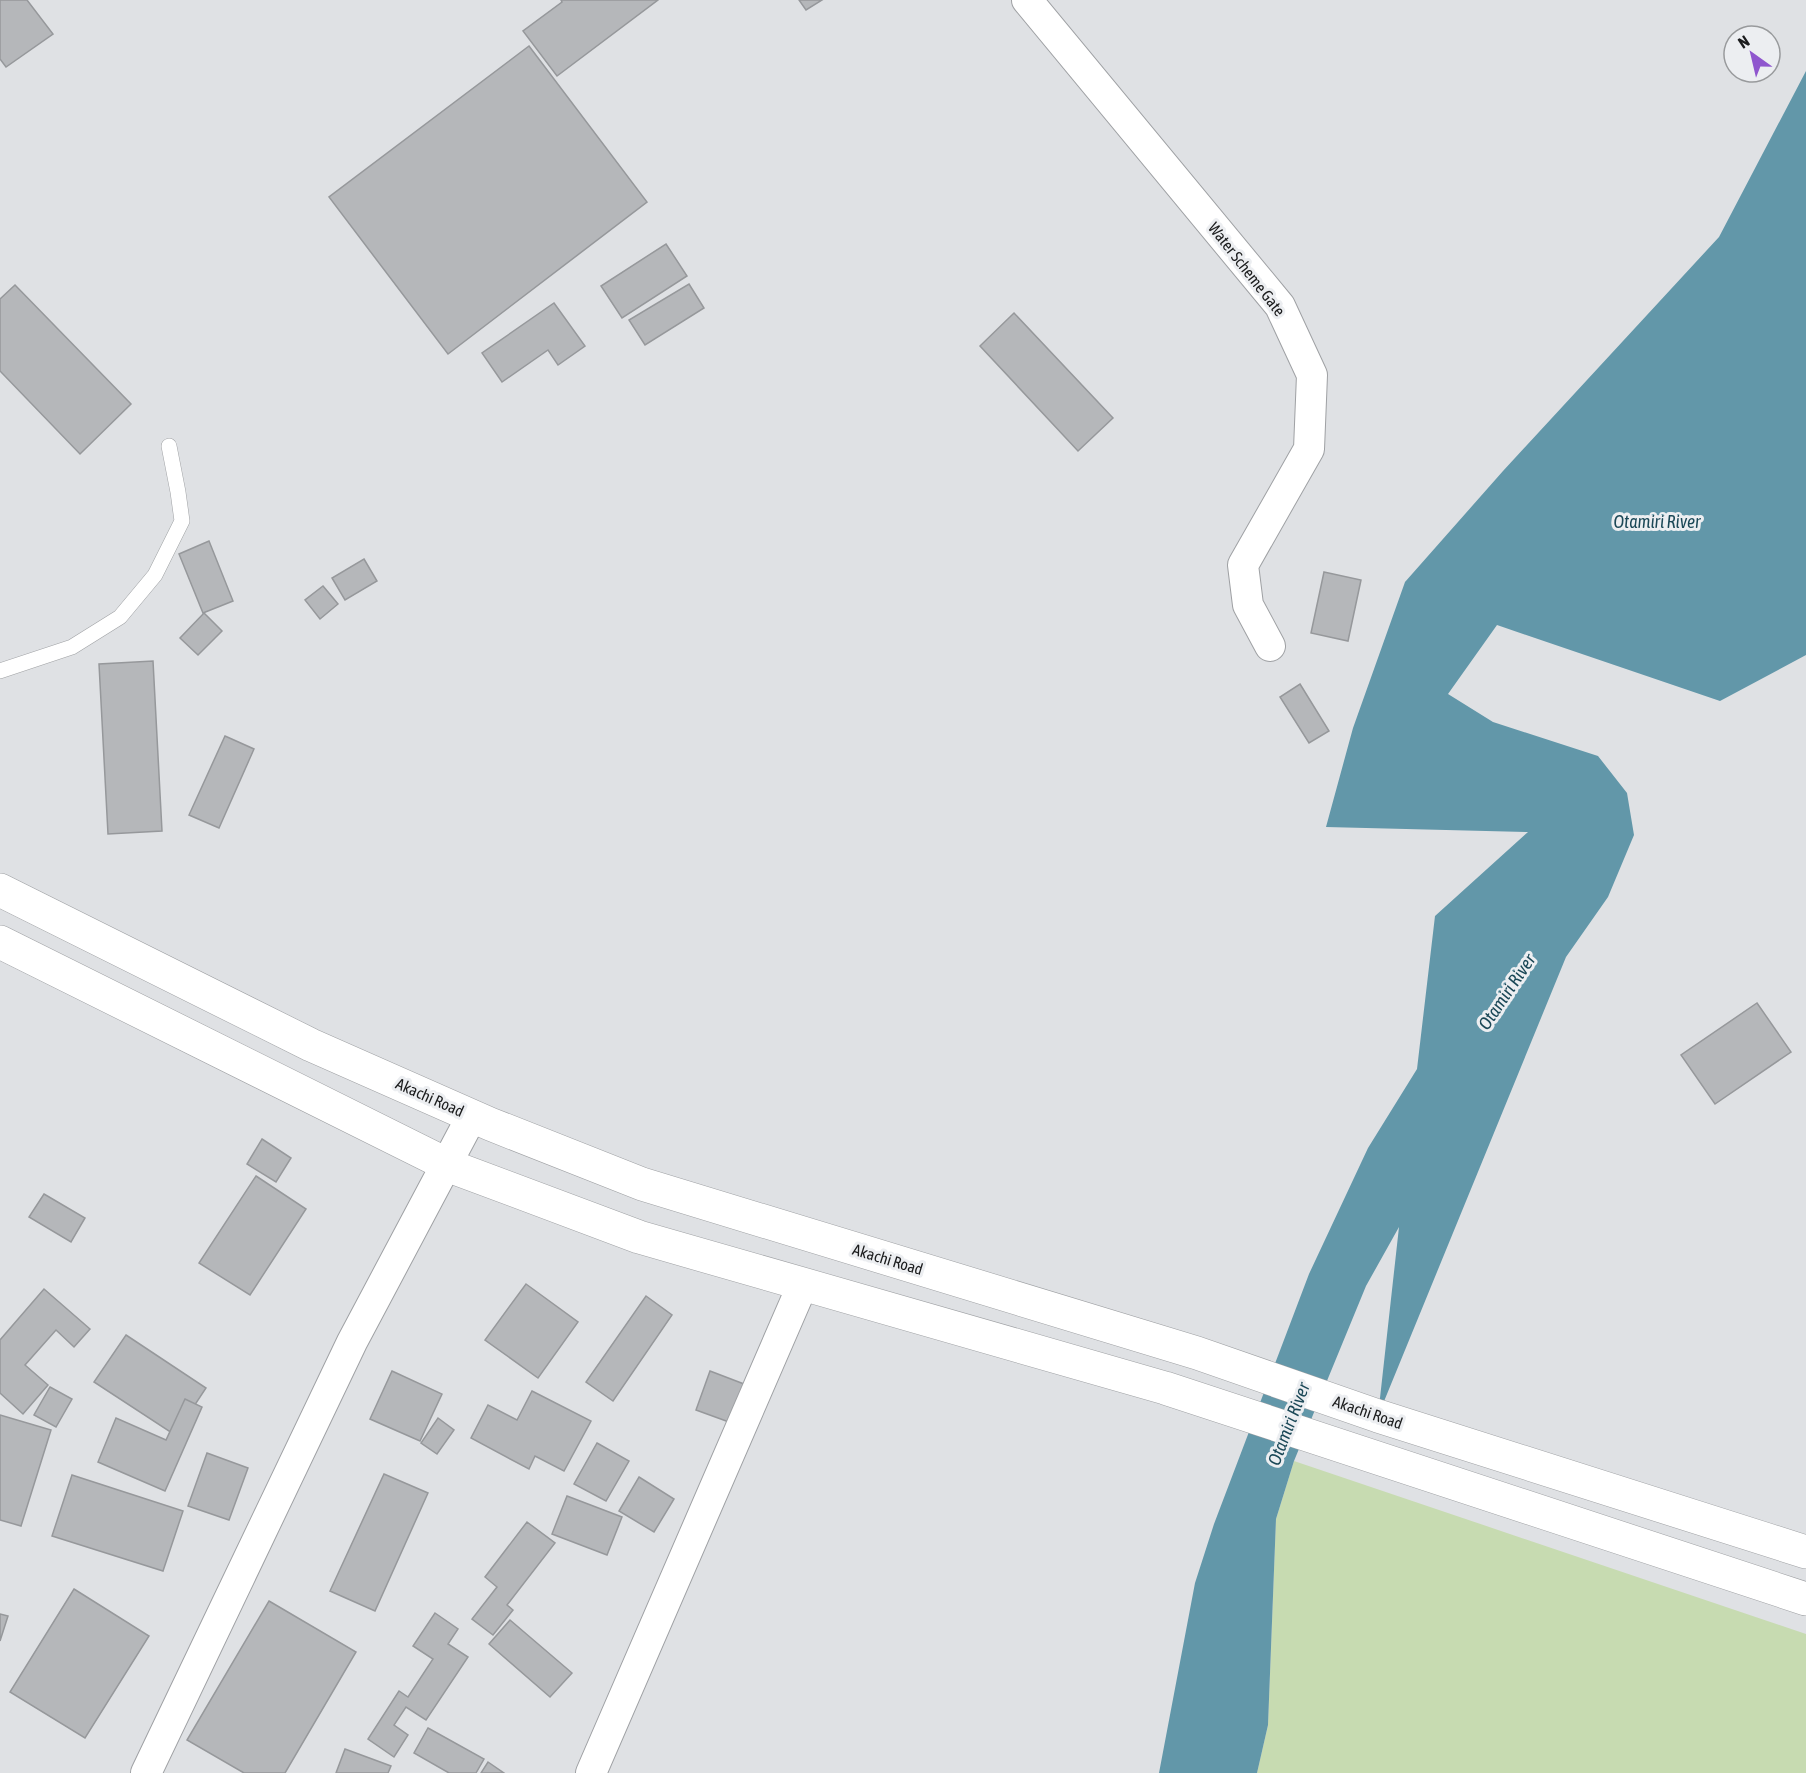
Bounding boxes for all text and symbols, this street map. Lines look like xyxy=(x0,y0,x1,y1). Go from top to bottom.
north arrow xyxy=(1722,24,1782,84)
text: N xyxy=(1735,31,1753,52)
street label: Water Scheme Gate xyxy=(1205,219,1289,319)
water label: Otamiri River xyxy=(1614,511,1701,532)
water label: Otamiri River xyxy=(1474,949,1540,1034)
street label: Akachi Road xyxy=(393,1074,467,1120)
street label: Akachi Road xyxy=(851,1240,925,1278)
water label: Otamiri River xyxy=(1263,1379,1314,1468)
street label: Akachi Road xyxy=(1331,1392,1405,1432)

